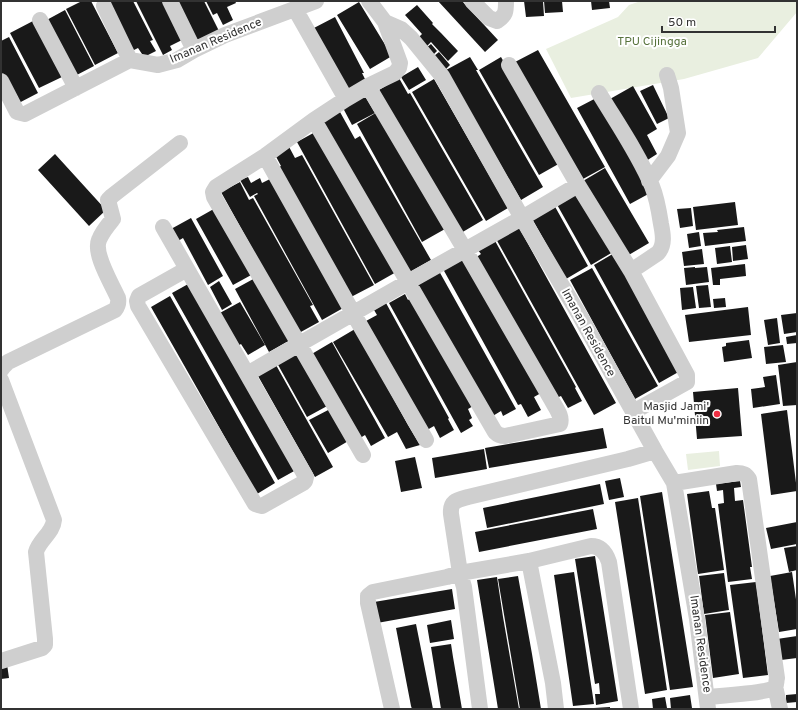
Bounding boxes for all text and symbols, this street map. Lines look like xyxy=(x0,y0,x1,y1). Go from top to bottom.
scale bar xyxy=(662,8,775,34)
street label: Imanan Residence xyxy=(168,14,264,68)
text: 50 m xyxy=(668,15,696,31)
park label: TPU Cijingga xyxy=(617,34,687,50)
street label: Imanan Residence xyxy=(557,286,619,380)
place label: Masjid Jami' Baitul Mu'miniin xyxy=(623,399,709,429)
marker: Masjid Jami' Baitul Mu'miniin xyxy=(712,409,722,419)
street label: Imanan Residence xyxy=(685,594,715,694)

